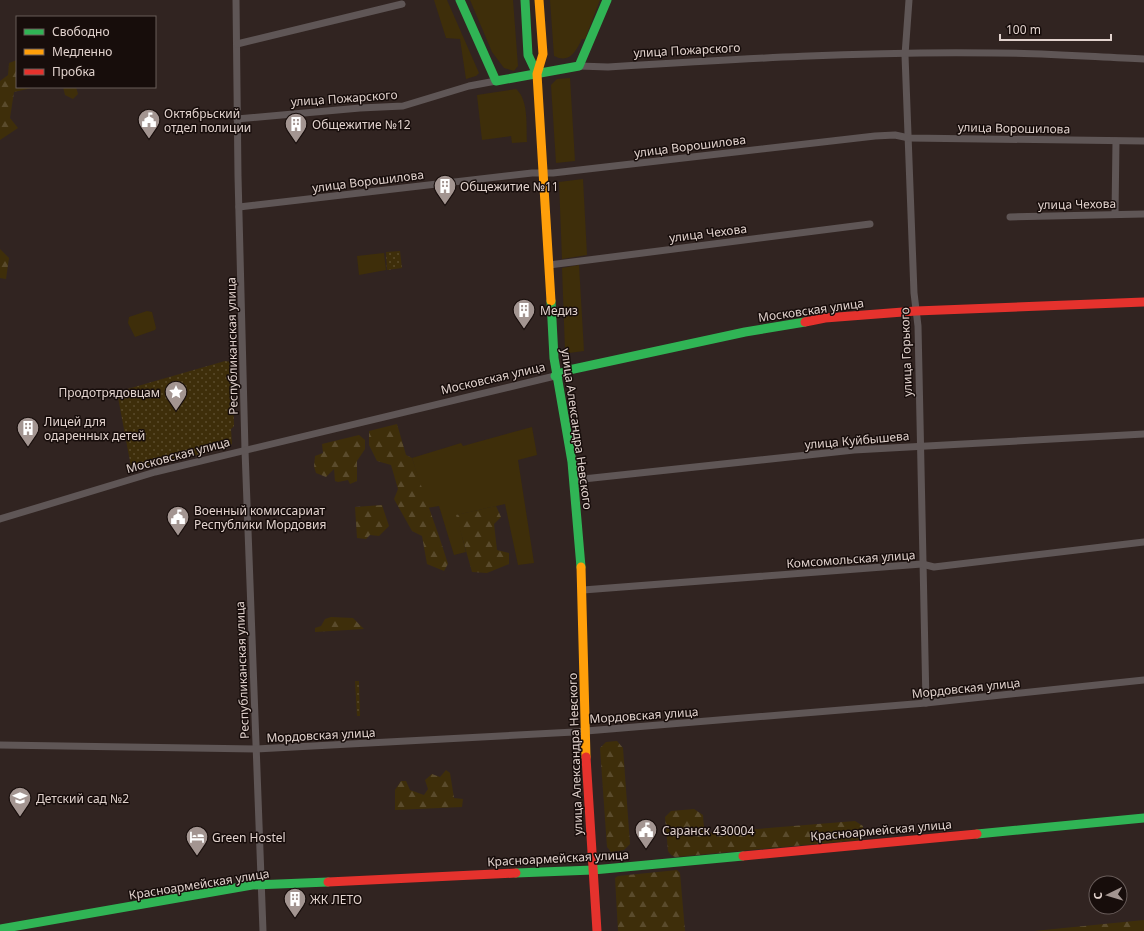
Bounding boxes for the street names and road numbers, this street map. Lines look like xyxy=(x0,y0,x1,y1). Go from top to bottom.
street label: улица Пожарского xyxy=(633,39,741,61)
street label: улица Пожарского xyxy=(290,86,398,110)
street label: улица Ворошилова xyxy=(958,119,1070,137)
street label: улица Ворошилова xyxy=(633,131,747,161)
street label: улица Ворошилова xyxy=(311,166,425,196)
street label: улица Чехова xyxy=(1038,195,1116,213)
street label: улица Чехова xyxy=(668,220,748,246)
street label: Республиканская улица xyxy=(222,277,242,415)
street label: Московская улица xyxy=(757,294,865,326)
street label: улица Горького xyxy=(896,307,916,397)
street label: улица Александра Невского xyxy=(557,347,597,511)
street label: Московская улица xyxy=(439,358,547,398)
street label: улица Куйбышева xyxy=(804,427,910,453)
street label: Московская улица xyxy=(124,433,232,477)
street label: Комсомольская улица xyxy=(786,546,916,572)
street label: Республиканская улица xyxy=(231,601,253,739)
street label: улица Александра Невского xyxy=(564,672,586,836)
street label: Мордовская улица xyxy=(911,674,1021,702)
street label: Мордовская улица xyxy=(589,703,699,727)
street label: Мордовская улица xyxy=(266,724,376,746)
street label: Красноармейская улица xyxy=(810,815,952,845)
street label: Красноармейская улица xyxy=(487,846,629,870)
street label: Красноармейская улица xyxy=(128,865,270,903)

